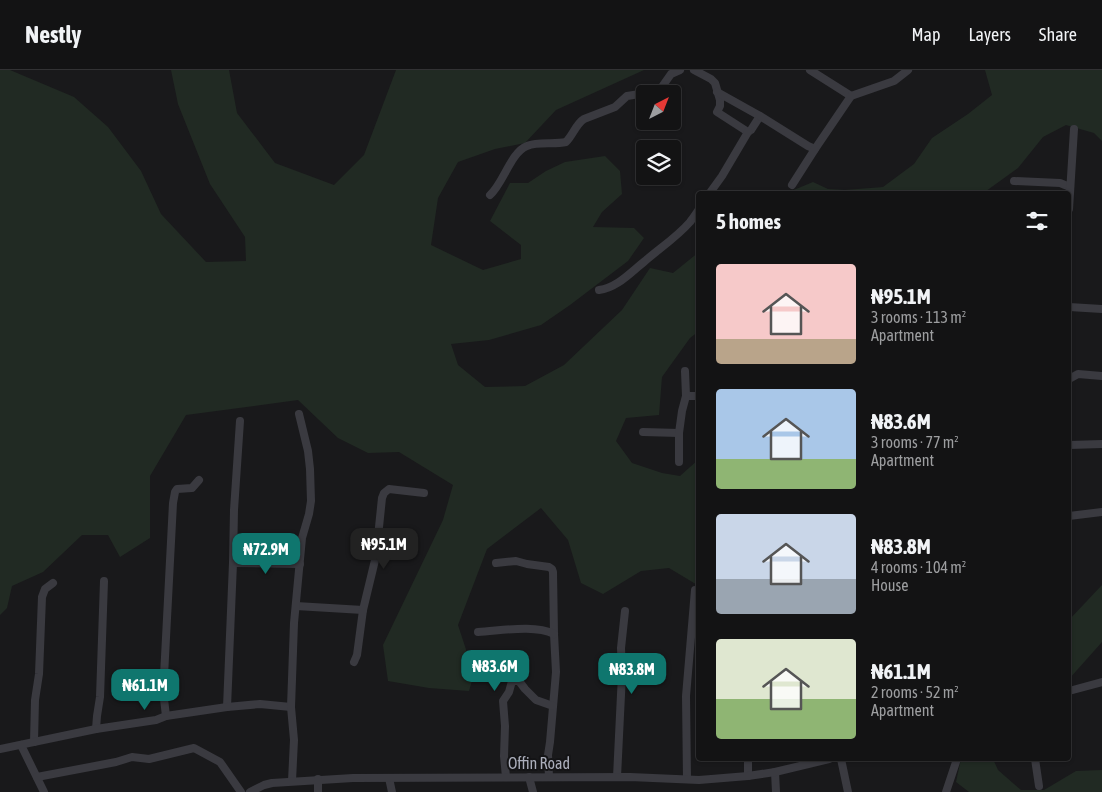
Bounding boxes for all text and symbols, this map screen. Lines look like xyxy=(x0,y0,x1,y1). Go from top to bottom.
text: Nestly xyxy=(25,21,81,48)
text: Map xyxy=(911,24,940,45)
text: Layers xyxy=(968,24,1011,45)
text: Share xyxy=(1039,24,1077,45)
north arrow xyxy=(636,85,681,130)
map controls xyxy=(636,85,681,185)
button: layers xyxy=(636,140,681,185)
icon: filters xyxy=(1023,207,1051,235)
text: 5 homes xyxy=(716,209,781,233)
icon: home xyxy=(756,284,816,344)
text: ₦95.1M xyxy=(871,284,931,308)
text: 3 rooms · 113 m² xyxy=(871,308,966,326)
text: Apartment xyxy=(871,326,934,344)
icon: home xyxy=(756,409,816,469)
text: ₦83.6M xyxy=(871,409,931,433)
text: 3 rooms · 77 m² xyxy=(871,433,959,451)
text: Apartment xyxy=(871,451,934,469)
pin: ₦95.1M xyxy=(343,528,425,570)
pin: ₦72.9M xyxy=(225,532,307,575)
icon: home xyxy=(756,534,816,594)
text: ₦83.8M xyxy=(871,534,931,558)
text: ₦95.1M xyxy=(361,535,407,553)
text: ₦72.9M xyxy=(243,540,289,558)
text: 4 rooms · 104 m² xyxy=(871,558,966,576)
text: House xyxy=(871,576,908,594)
pin: ₦83.6M xyxy=(454,650,536,692)
pin: ₦83.8M xyxy=(591,652,673,695)
text: ₦83.6M xyxy=(472,657,518,675)
icon: home xyxy=(756,659,816,719)
text: ₦61.1M xyxy=(871,659,931,683)
text: ₦83.8M xyxy=(609,660,655,678)
pin: ₦61.1M xyxy=(104,668,186,711)
text: ₦61.1M xyxy=(122,676,168,694)
text: 2 rooms · 52 m² xyxy=(871,683,959,701)
text: Apartment xyxy=(871,701,934,719)
street label: Offin Road xyxy=(508,754,570,772)

